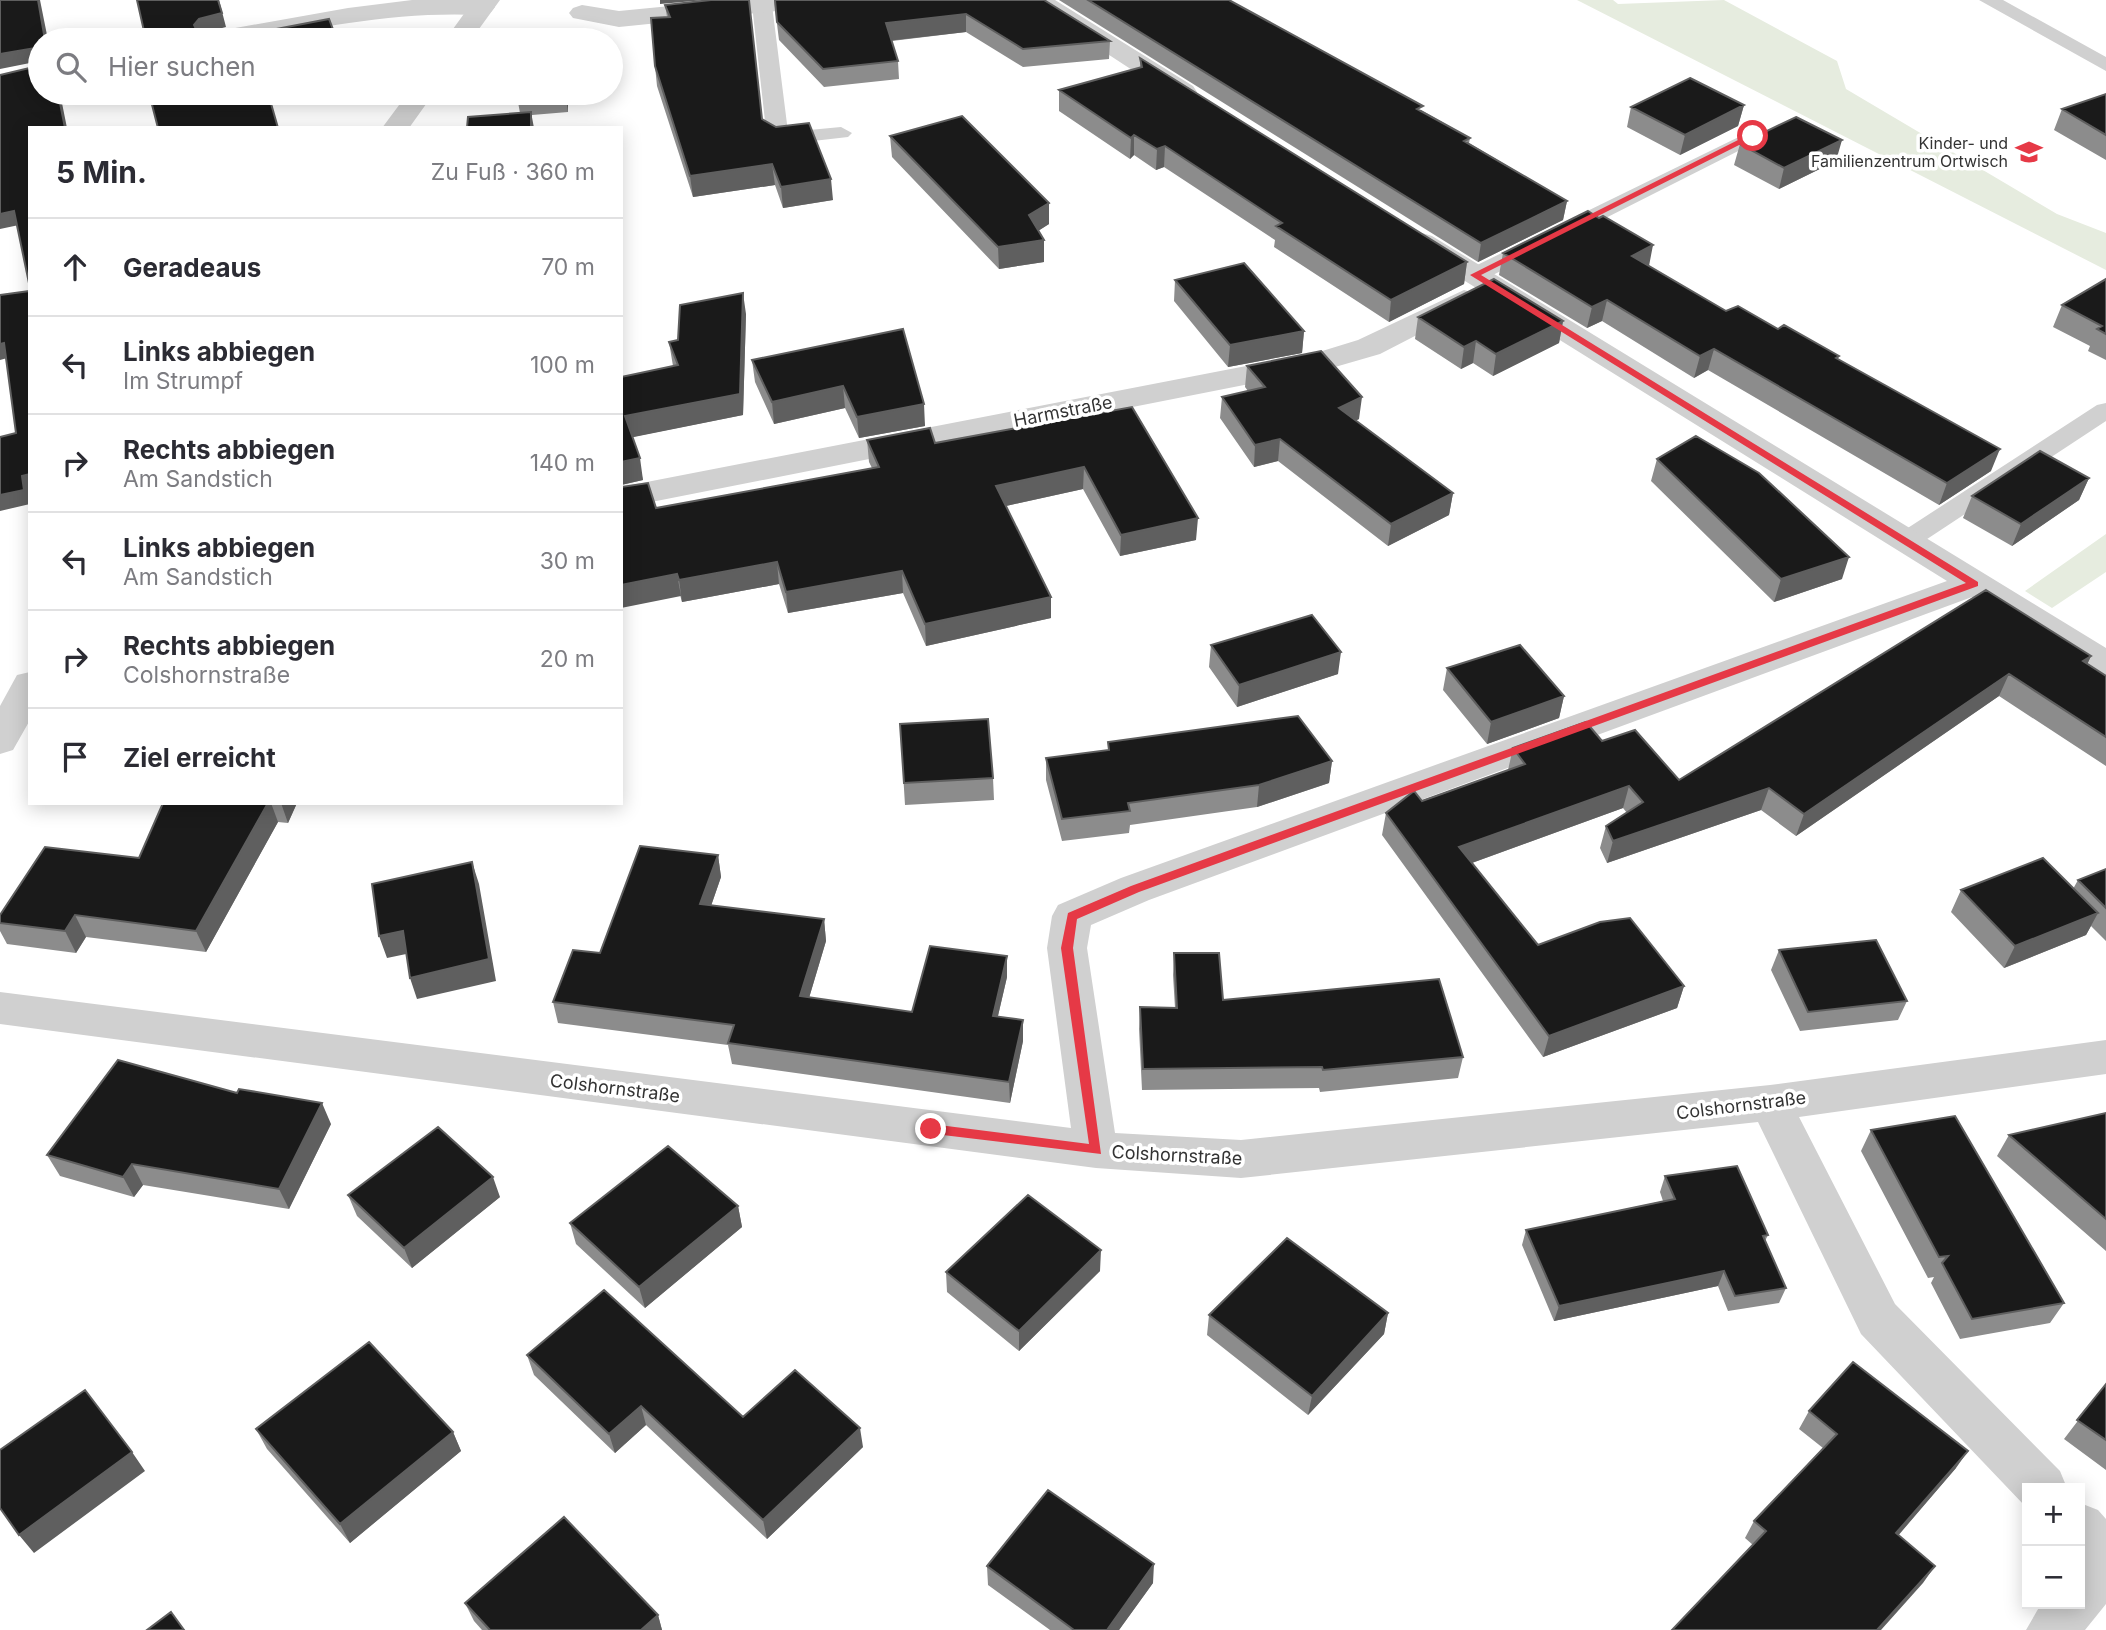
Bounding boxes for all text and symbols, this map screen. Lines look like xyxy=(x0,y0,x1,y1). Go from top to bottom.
search box xyxy=(28,28,623,105)
icon: search xyxy=(52,48,90,86)
text: Hier suchen xyxy=(108,51,256,82)
route start xyxy=(1737,120,1768,151)
place label: Kinder- und Familienzentrum Ortwisch xyxy=(1811,133,2008,171)
school or university icon: Kinder- und Familienzentrum Ortwisch xyxy=(2014,137,2044,167)
text: 5 Min. xyxy=(56,154,147,190)
text: Zu Fuß · 360 m xyxy=(431,158,595,186)
icon: ahead xyxy=(56,248,94,286)
text: Geradeaus xyxy=(123,252,261,283)
text: 70 m xyxy=(541,253,595,281)
text: Links abbiegen xyxy=(123,336,315,367)
icon: left xyxy=(56,346,94,384)
text: 100 m xyxy=(530,351,595,379)
text: Im Strumpf xyxy=(123,367,243,395)
street label: Harmstraße xyxy=(1012,391,1114,431)
text: Rechts abbiegen xyxy=(123,434,335,465)
icon: right xyxy=(56,444,94,482)
text: 140 m xyxy=(530,449,595,477)
text: Am Sandstich xyxy=(123,465,273,493)
text: Links abbiegen xyxy=(123,532,315,563)
icon: left xyxy=(56,542,94,580)
text: 30 m xyxy=(540,547,595,575)
text: Am Sandstich xyxy=(123,563,273,591)
text: Rechts abbiegen xyxy=(123,630,335,661)
icon: right xyxy=(56,640,94,678)
text: 20 m xyxy=(540,645,595,673)
text: Colshornstraße xyxy=(123,661,290,689)
icon: arrive xyxy=(56,738,94,776)
text: Ziel erreicht xyxy=(123,742,276,773)
street label: Colshornstraße xyxy=(549,1070,681,1106)
street label: Colshornstraße xyxy=(1675,1087,1807,1123)
route end xyxy=(915,1113,946,1144)
street label: Colshornstraße xyxy=(1111,1141,1243,1169)
map controls xyxy=(2022,1483,2085,1609)
button: + xyxy=(2022,1483,2085,1546)
button: − xyxy=(2022,1546,2085,1609)

